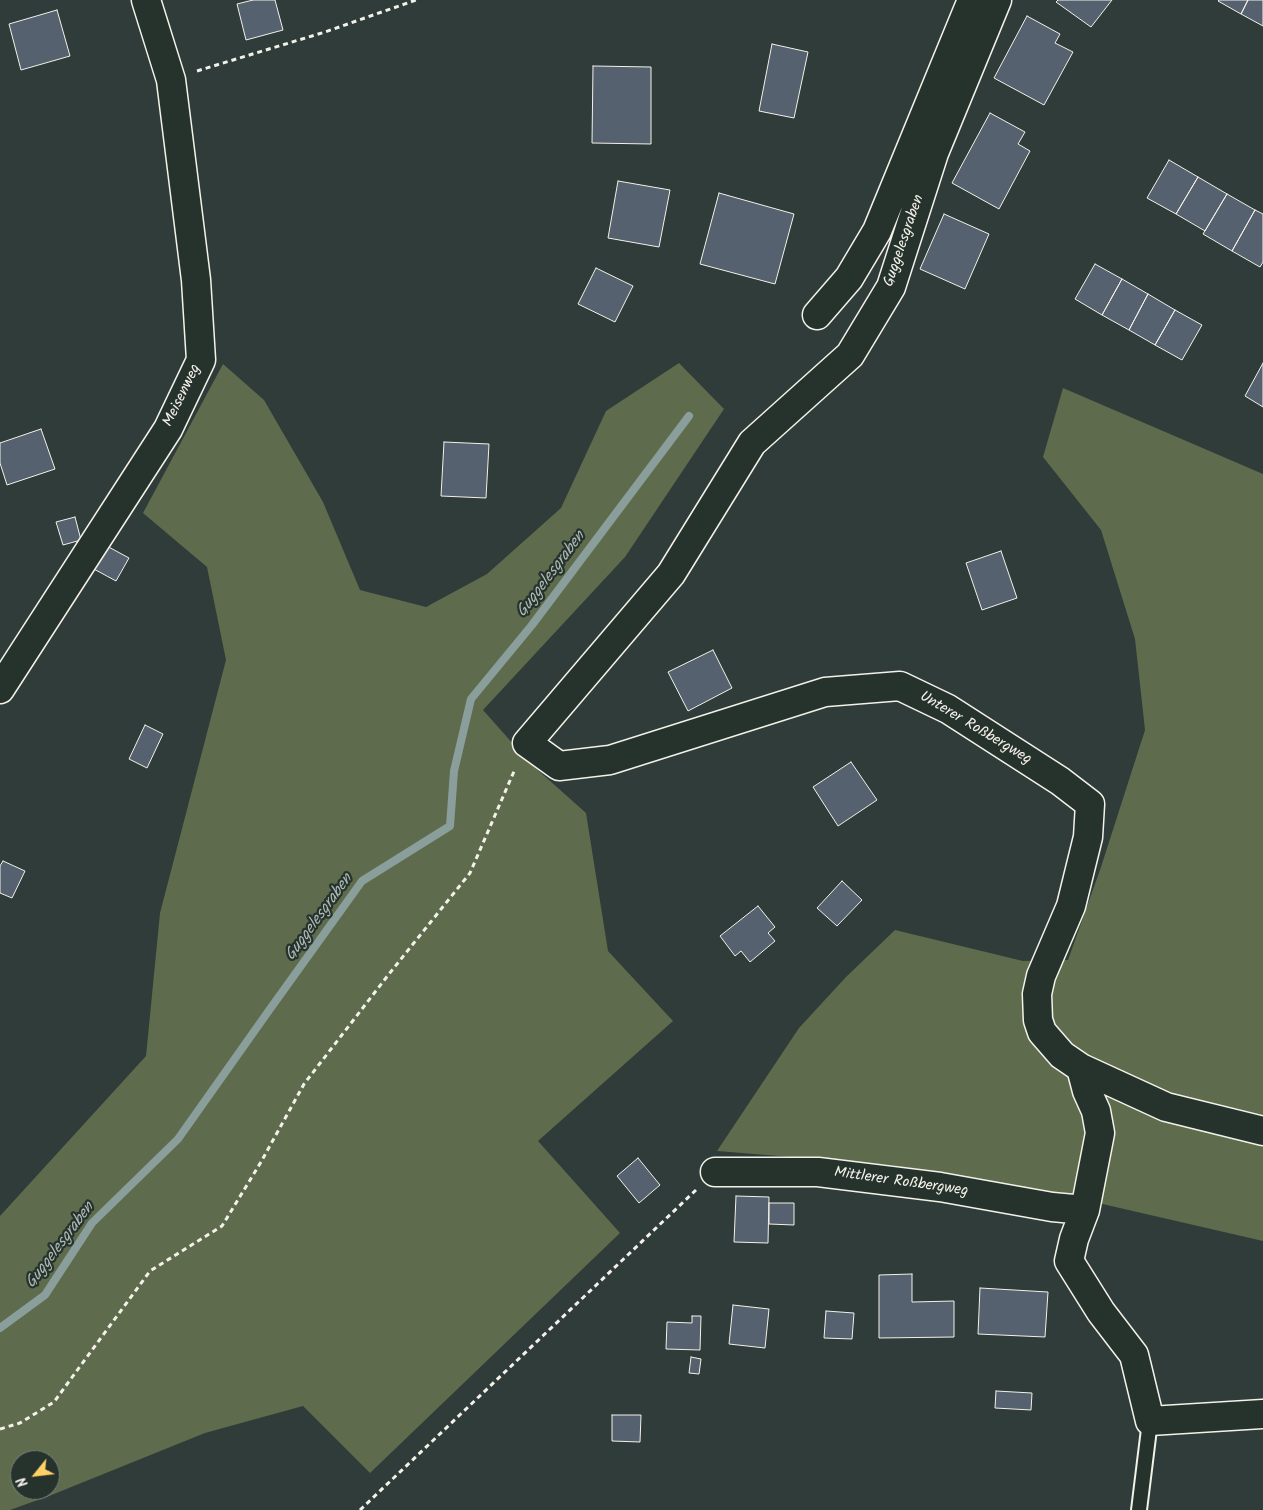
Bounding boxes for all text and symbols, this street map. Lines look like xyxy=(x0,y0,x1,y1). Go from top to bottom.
street label: Guggelesgraben xyxy=(881,193,929,289)
street label: Meisenweg xyxy=(160,362,206,430)
water label: Guggelesgraben xyxy=(514,528,590,622)
street label: Unterer Roßbergweg xyxy=(916,689,1034,769)
water label: Guggelesgraben xyxy=(282,871,358,965)
street label: Mittlerer Roßbergweg xyxy=(833,1165,969,1201)
water label: Guggelesgraben xyxy=(23,1199,99,1293)
north arrow xyxy=(10,1450,60,1500)
text: N xyxy=(11,1473,35,1491)

